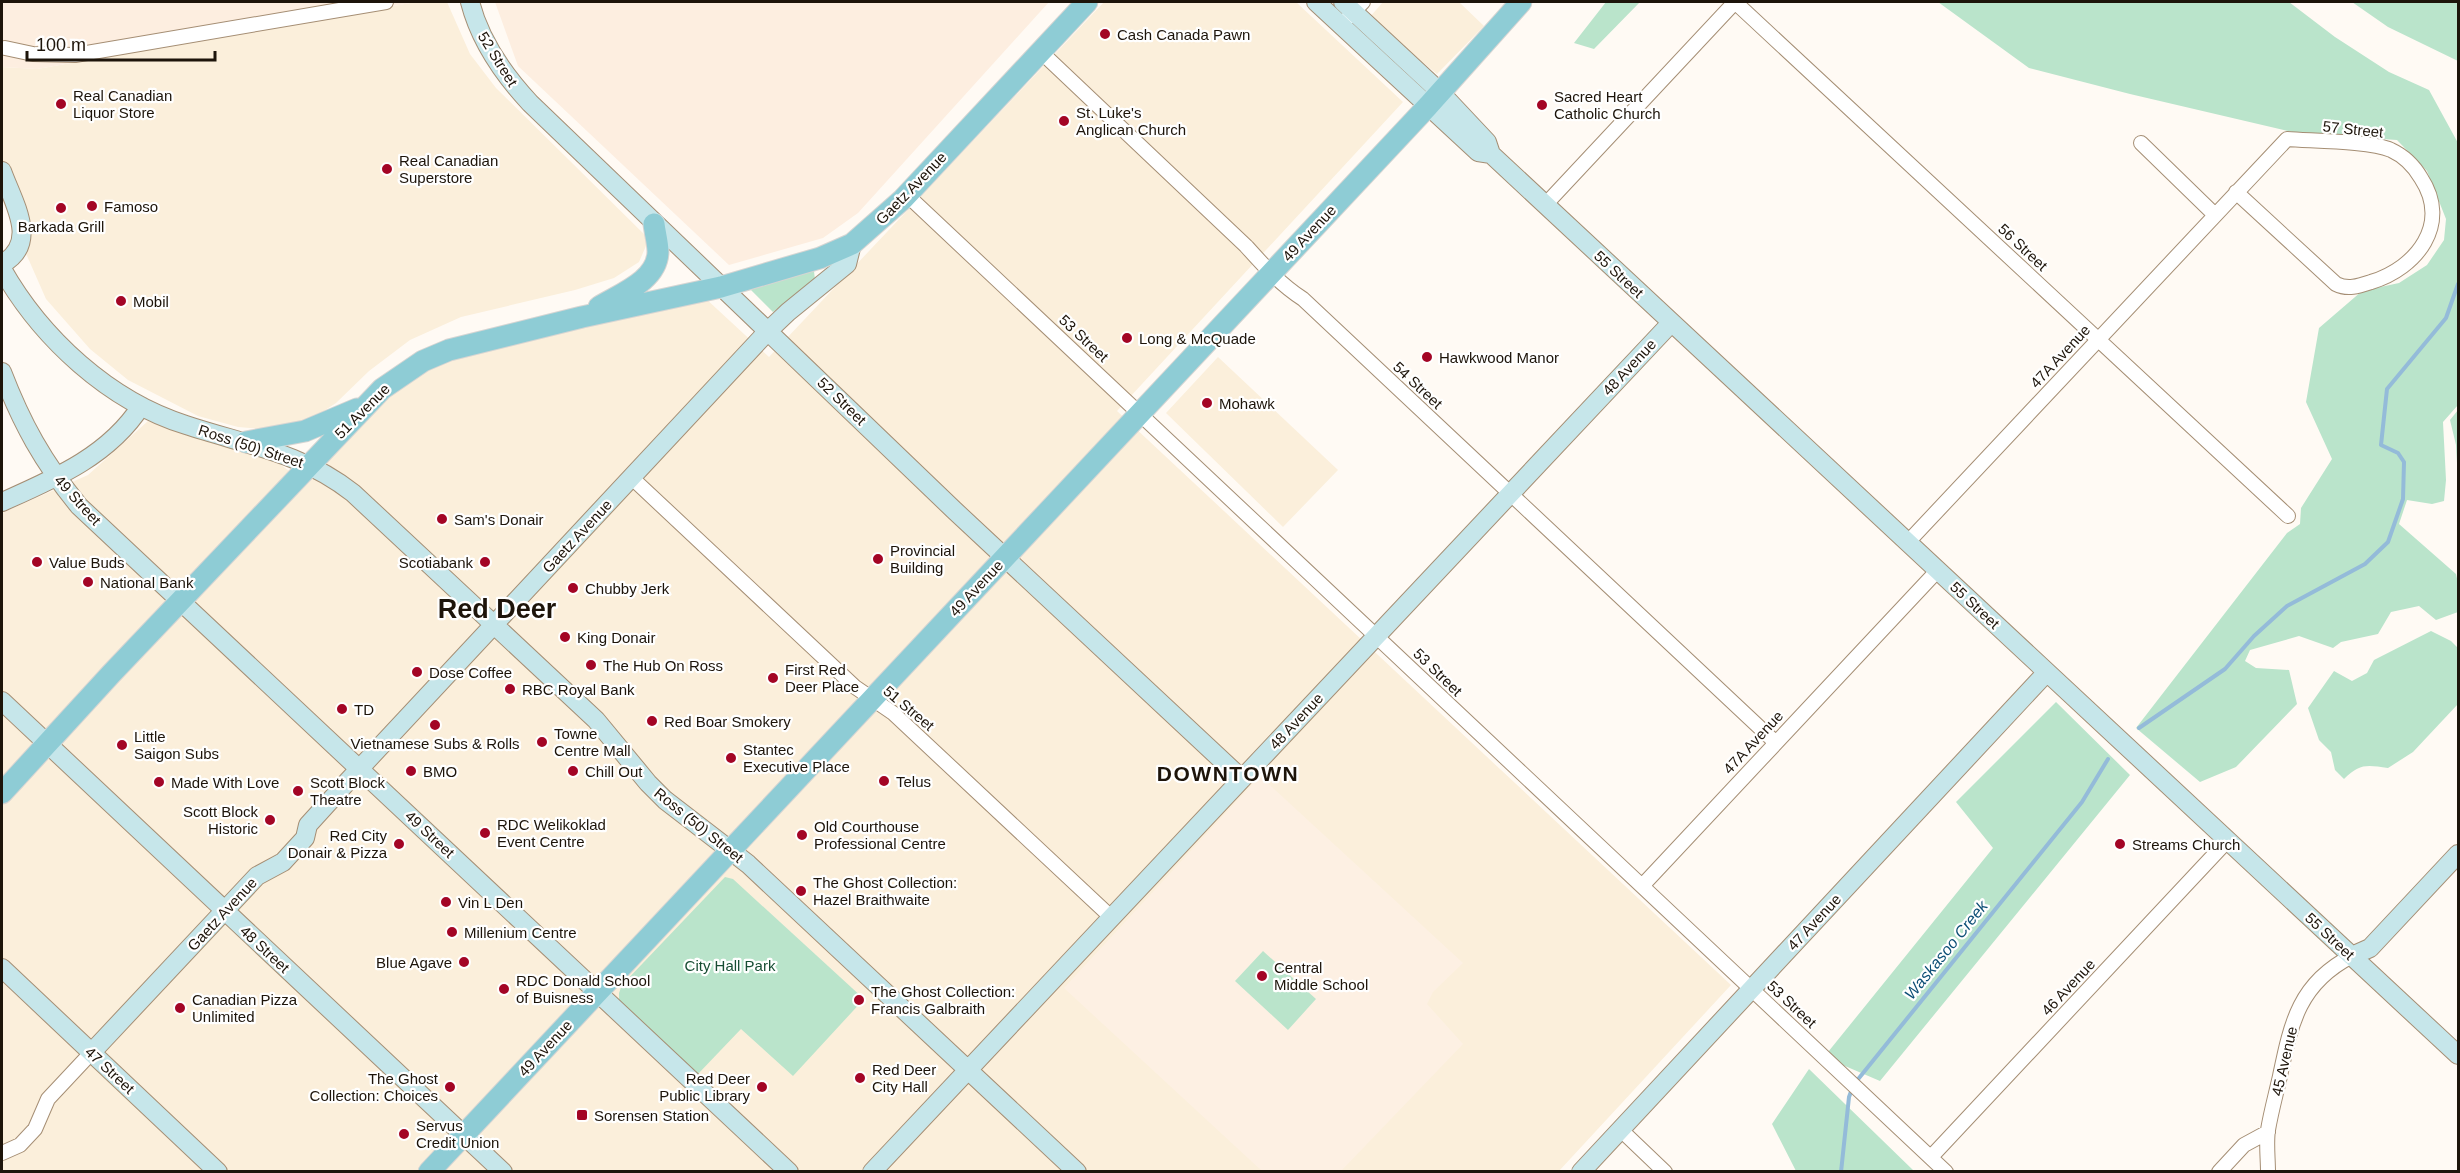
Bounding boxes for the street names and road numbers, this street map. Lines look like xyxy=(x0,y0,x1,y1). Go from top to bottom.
street label: 52 Street xyxy=(475,29,522,90)
street label: 57 Street xyxy=(2322,117,2385,141)
street label: Gaetz Avenue xyxy=(872,148,950,228)
street label: 49 Avenue xyxy=(1279,201,1339,265)
street label: 56 Street xyxy=(1995,220,2052,275)
street label: 55 Street xyxy=(1591,247,1648,302)
street label: 53 Street xyxy=(1056,311,1113,366)
street label: 47A Avenue xyxy=(2027,321,2093,391)
street label: 48 Avenue xyxy=(1599,335,1659,399)
street label: 54 Street xyxy=(1390,358,1447,413)
street label: 52 Street xyxy=(814,374,870,429)
street label: 51 Avenue xyxy=(331,380,393,442)
street label: Ross (50) Street xyxy=(196,421,306,471)
street label: 49 Street xyxy=(51,472,105,529)
street label: Gaetz Avenue xyxy=(539,496,615,576)
street label: 49 Avenue xyxy=(946,556,1006,620)
street label: 55 Street xyxy=(1947,578,2004,633)
street label: 53 Street xyxy=(1410,645,1466,700)
street label: 51 Street xyxy=(880,682,938,735)
street label: 48 Avenue xyxy=(1266,689,1326,753)
street label: 47A Avenue xyxy=(1720,707,1786,777)
street label: Ross (50) Street xyxy=(651,784,747,866)
street label: 49 Street xyxy=(402,807,459,862)
street label: Gaetz Avenue xyxy=(184,874,260,954)
street label: 47 Avenue xyxy=(1784,890,1844,954)
street label: 55 Street xyxy=(2302,909,2359,964)
street label: 48 Street xyxy=(237,922,294,977)
street label: 46 Avenue xyxy=(2038,955,2098,1019)
street label: 53 Street xyxy=(1764,977,1821,1032)
street label: 49 Avenue xyxy=(515,1016,575,1080)
street label: 45 Avenue xyxy=(2268,1025,2300,1097)
street label: 47 Street xyxy=(82,1043,139,1098)

